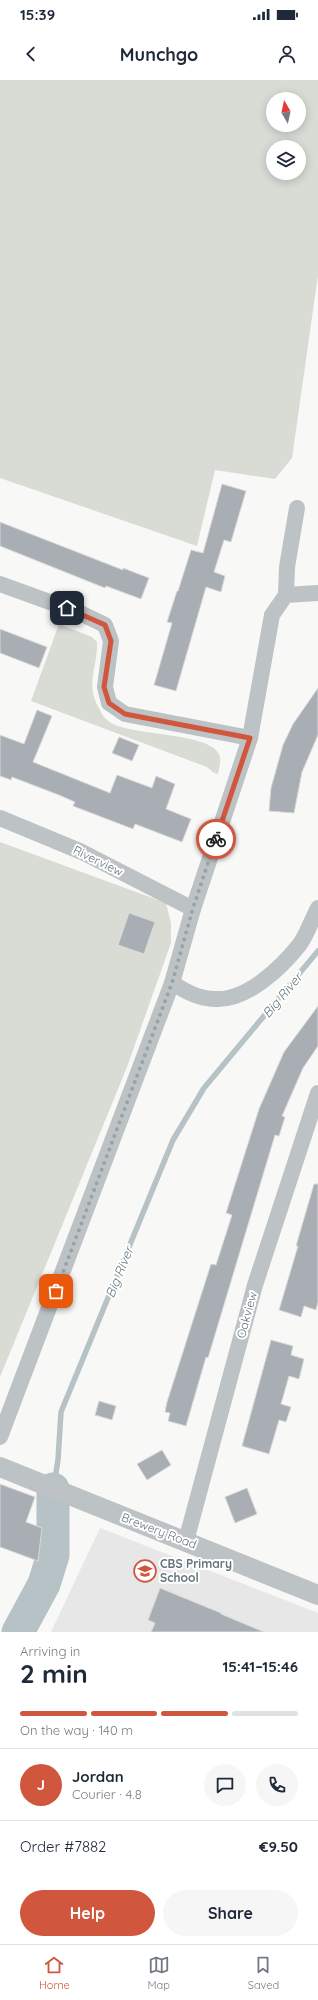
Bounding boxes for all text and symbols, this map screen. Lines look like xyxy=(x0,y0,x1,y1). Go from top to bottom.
text: 15:39 xyxy=(20,5,55,24)
icon: back xyxy=(20,43,42,65)
text: Munchgo xyxy=(120,43,198,66)
icon: person xyxy=(276,43,298,65)
north arrow xyxy=(266,92,306,132)
map controls xyxy=(266,92,306,180)
button: layers xyxy=(266,140,306,180)
pin xyxy=(50,591,84,625)
icon: home xyxy=(56,597,78,619)
courier xyxy=(196,819,236,859)
icon: bike xyxy=(205,828,227,850)
street label: Riverview xyxy=(71,842,126,879)
water label: Big River xyxy=(259,968,307,1021)
water label: Big River xyxy=(102,1242,137,1300)
pin xyxy=(39,1274,73,1308)
icon: bag xyxy=(45,1280,67,1302)
street label: Oakview xyxy=(233,1290,260,1340)
street label: Brewery Road xyxy=(119,1509,199,1552)
place label: CBS Primary School xyxy=(160,1556,232,1585)
school or university icon: CBS Primary School xyxy=(132,1558,158,1584)
text: Arriving in xyxy=(20,1643,80,1659)
text: 2 min xyxy=(20,1657,88,1690)
text: 15:41–15:46 xyxy=(222,1657,298,1676)
text: On the way · 140 m xyxy=(20,1722,133,1738)
button: chat xyxy=(204,1764,246,1806)
button: phone xyxy=(256,1764,298,1806)
text: Jordan xyxy=(72,1767,124,1786)
text: J xyxy=(37,1775,45,1794)
text: Courier · 4.8 xyxy=(72,1786,142,1802)
text: Order #7882 xyxy=(20,1837,106,1856)
text: €9.50 xyxy=(259,1837,298,1856)
button: Help xyxy=(20,1890,155,1936)
button: Share xyxy=(163,1890,298,1936)
tab: Home xyxy=(39,1954,70,1992)
tab: Map xyxy=(147,1954,170,1992)
tab: Saved xyxy=(248,1954,279,1992)

